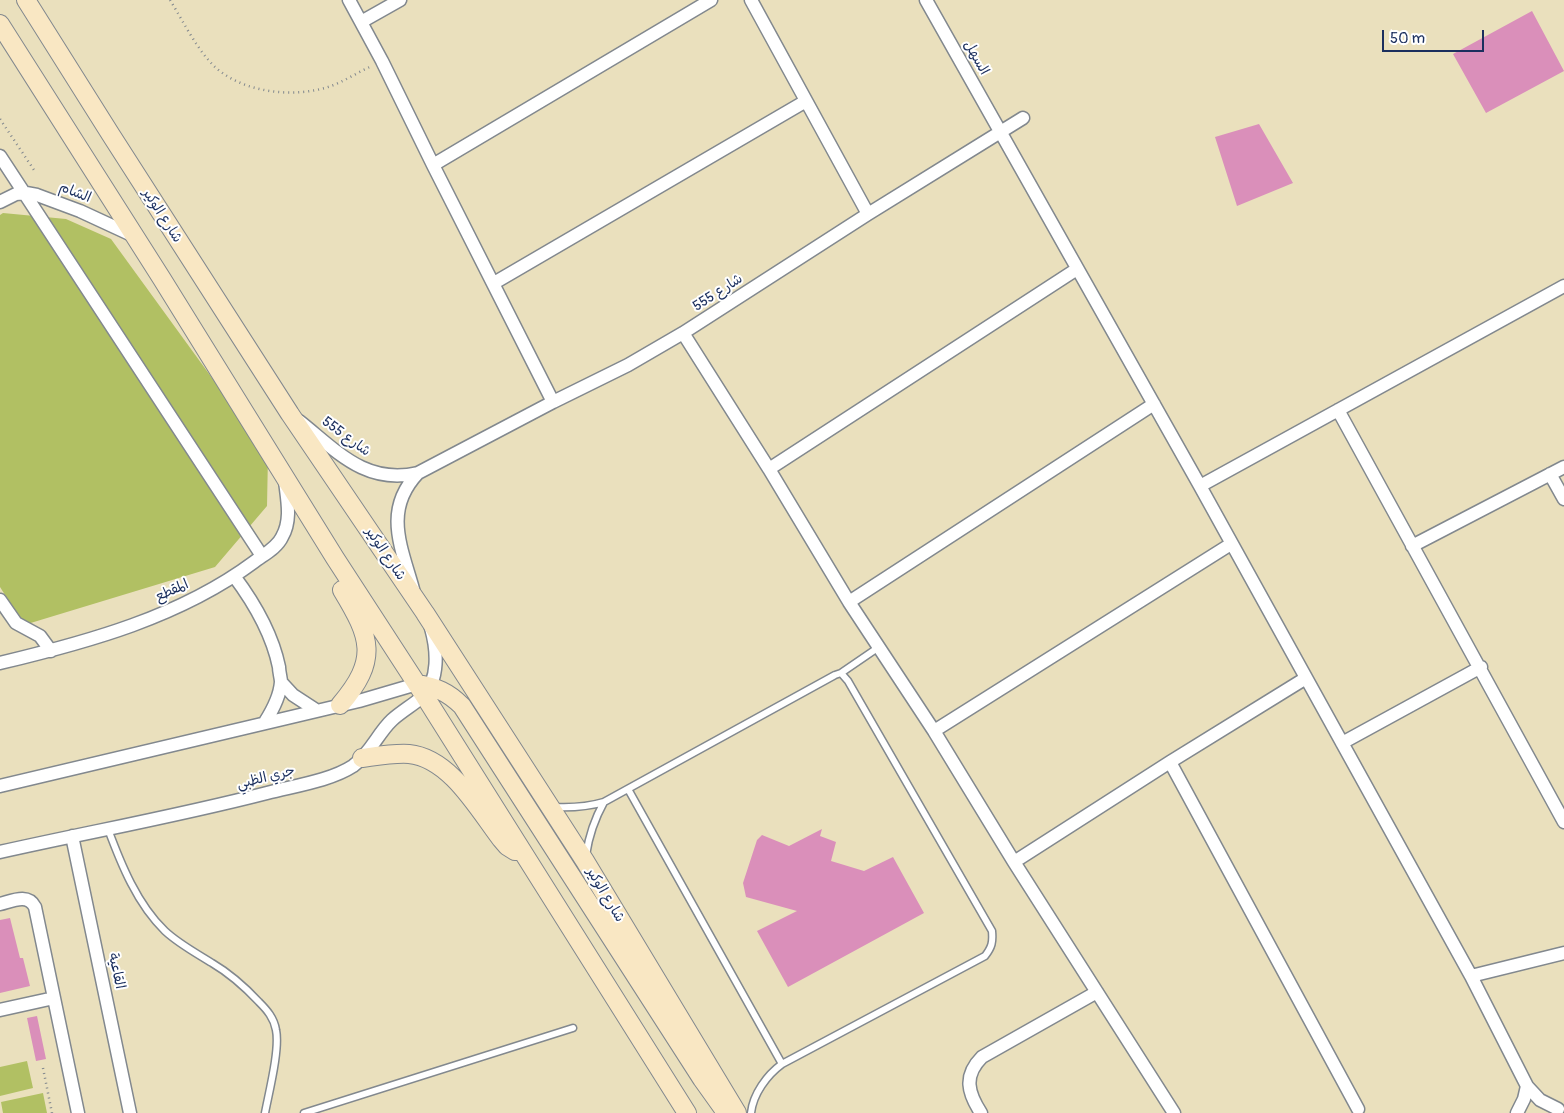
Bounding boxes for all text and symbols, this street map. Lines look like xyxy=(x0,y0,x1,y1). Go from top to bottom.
scale bar xyxy=(1384,20,1486,52)
text: 50 m xyxy=(1390,29,1425,48)
street label: السهل xyxy=(960,38,992,78)
street label: الشام xyxy=(57,179,93,207)
street label: شارع الوكير xyxy=(139,186,185,246)
street label: شارع 555 xyxy=(690,271,746,315)
street label: شارع 555 xyxy=(318,414,374,460)
street label: شارع الوكير xyxy=(361,524,409,584)
street label: المقطع xyxy=(153,576,191,606)
street label: جري الظبي xyxy=(235,763,297,793)
street label: شارع الوكير xyxy=(582,865,628,925)
street label: القاعية xyxy=(104,951,128,991)

